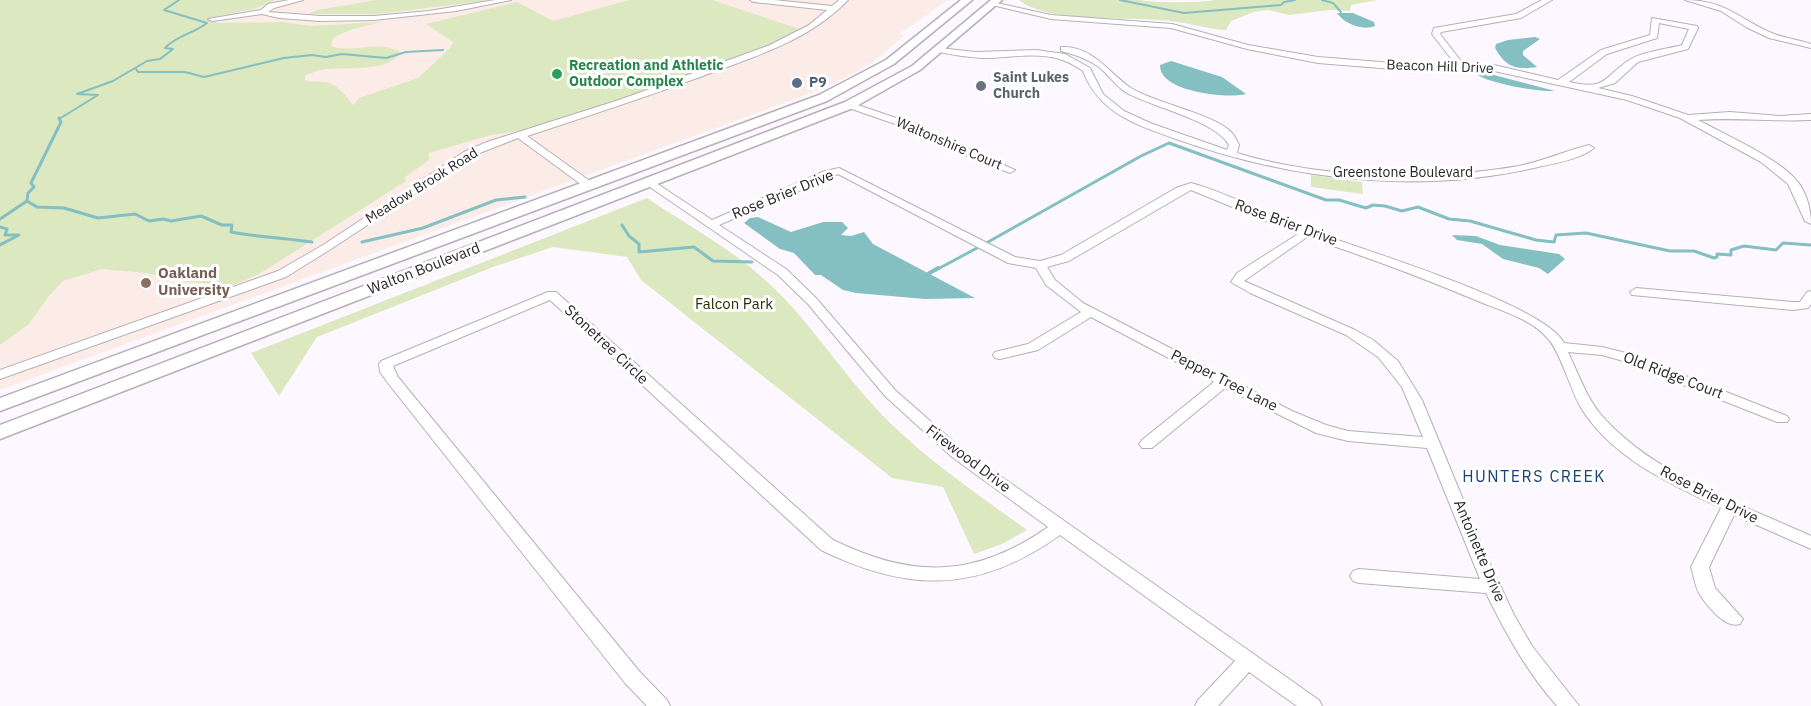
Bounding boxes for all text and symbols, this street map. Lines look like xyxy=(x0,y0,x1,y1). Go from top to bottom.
street label: Beacon Hill Drive xyxy=(1386,57,1494,77)
place label: Recreation and Athletic Outdoor Complex xyxy=(569,58,723,90)
marker: Recreation and Athletic Outdoor Complex xyxy=(550,67,564,81)
place label: Saint Lukes Church xyxy=(993,70,1069,102)
place label: P9 xyxy=(809,75,827,91)
marker: P9 xyxy=(790,76,804,90)
marker: Saint Lukes Church xyxy=(974,79,988,93)
street label: Waltonshire Court xyxy=(894,114,1004,174)
street label: Meadow Brook Road xyxy=(363,145,481,227)
street label: Greenstone Boulevard xyxy=(1333,165,1473,181)
street label: Rose Brier Drive xyxy=(730,166,836,224)
street label: Rose Brier Drive xyxy=(1232,196,1340,250)
street label: Walton Boulevard xyxy=(365,239,483,299)
place label: Oakland University xyxy=(158,265,230,300)
marker: Oakland University xyxy=(139,276,153,290)
park label: Falcon Park xyxy=(695,296,773,314)
street label: Stonetree Circle xyxy=(560,302,652,388)
street label: Pepper Tree Lane xyxy=(1168,346,1280,416)
street label: Old Ridge Court xyxy=(1620,349,1726,403)
street label: Firewood Drive xyxy=(922,421,1014,497)
street label: Rose Brier Drive xyxy=(1657,462,1761,528)
district label: HUNTERS CREEK xyxy=(1462,467,1606,487)
street label: Antoinette Drive xyxy=(1449,497,1509,605)

